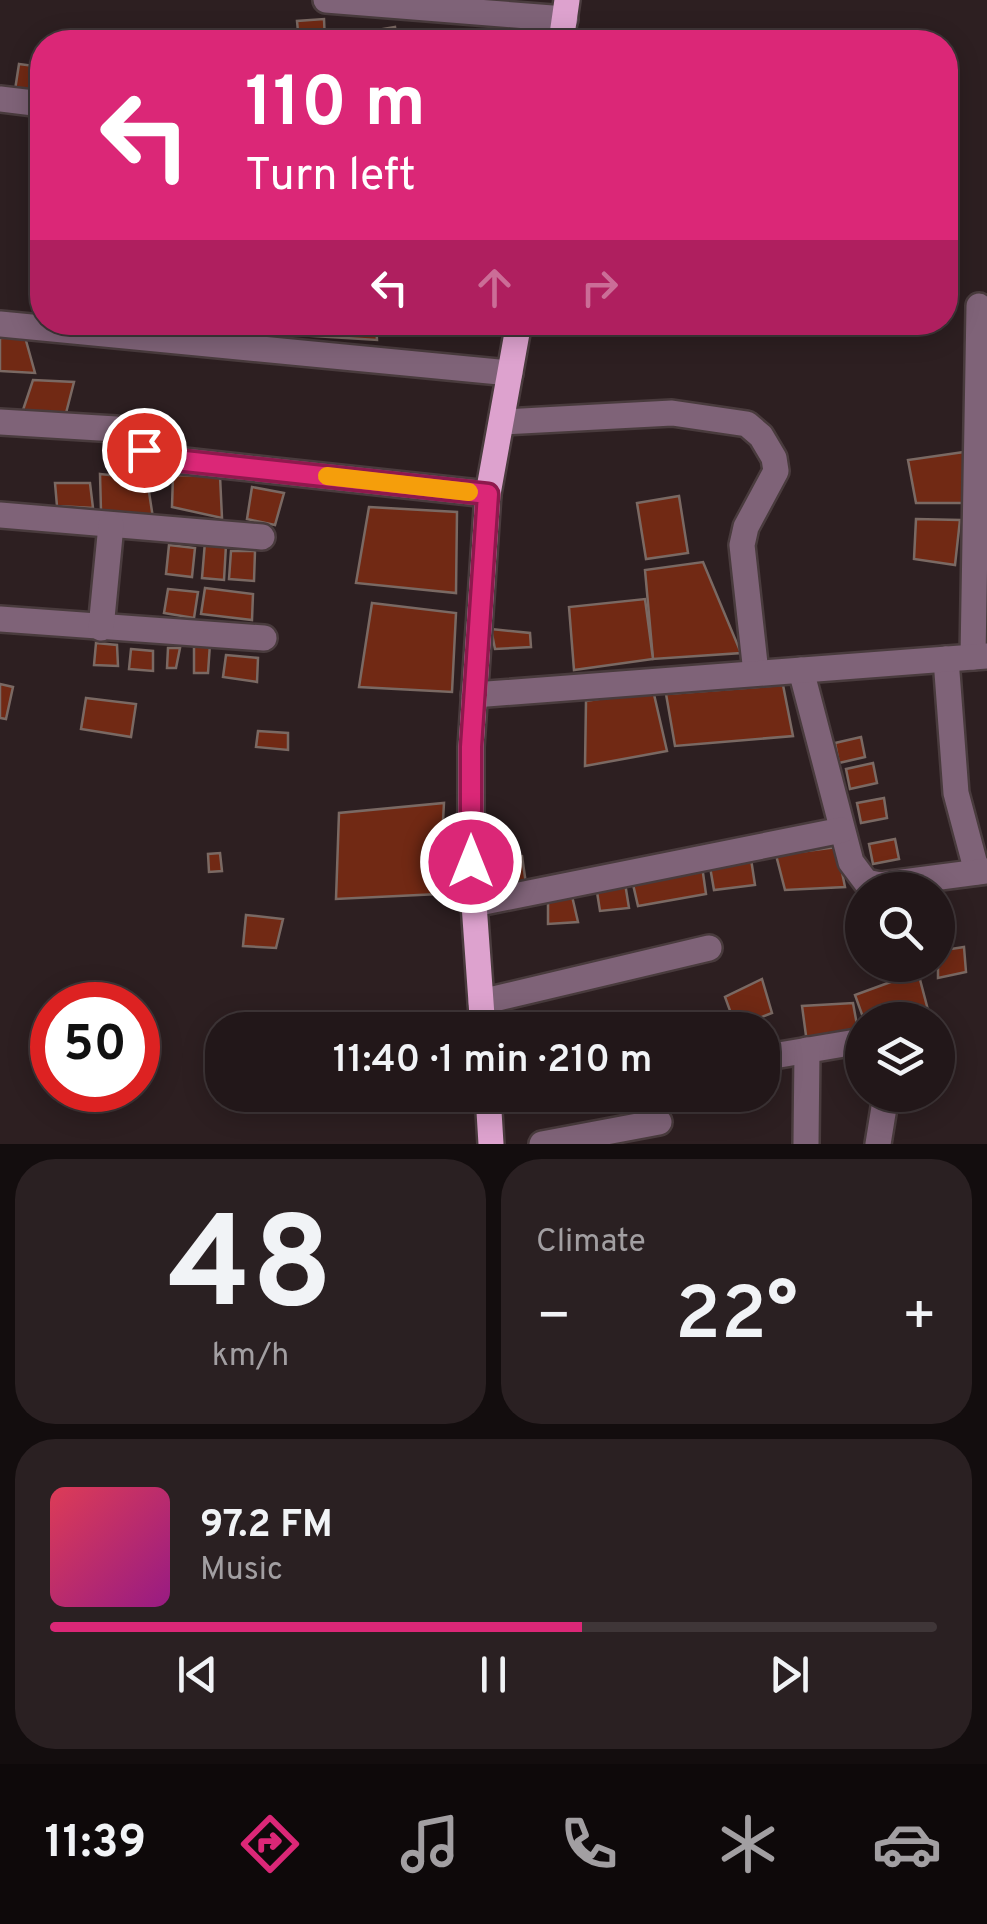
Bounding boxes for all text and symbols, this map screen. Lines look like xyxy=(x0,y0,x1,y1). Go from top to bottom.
text: 110 m xyxy=(245,62,426,151)
icon: left xyxy=(80,70,210,200)
text: Turn left xyxy=(245,149,416,206)
icon: left xyxy=(362,260,417,315)
icon: ahead xyxy=(467,260,522,315)
icon: right xyxy=(572,260,627,315)
pin xyxy=(102,408,187,493)
icon: arrive xyxy=(117,423,172,478)
position arrow xyxy=(419,810,523,914)
map controls xyxy=(845,872,955,1112)
button: search xyxy=(845,872,955,982)
speed limit sign: 50 xyxy=(30,982,160,1112)
button: layers xyxy=(845,1002,955,1112)
text: 11:40 · 1 min · 210 m xyxy=(333,1037,652,1086)
text: 48 xyxy=(168,1189,333,1354)
text: Climate xyxy=(536,1223,646,1263)
text: 22° xyxy=(675,1271,798,1366)
text: − xyxy=(536,1284,571,1354)
text: + xyxy=(902,1284,937,1354)
text: km/h xyxy=(212,1337,289,1377)
text: 97.2 FM xyxy=(200,1502,333,1551)
text: Music xyxy=(200,1551,283,1591)
icon: previous xyxy=(170,1647,225,1702)
icon: pause xyxy=(466,1647,521,1702)
icon: next xyxy=(762,1647,817,1702)
icon: directions xyxy=(235,1809,305,1879)
icon: music xyxy=(395,1809,465,1879)
icon: phone xyxy=(554,1809,624,1879)
icon: climate xyxy=(713,1809,783,1879)
icon: car xyxy=(872,1809,942,1879)
text: 11:39 xyxy=(45,1816,146,1873)

